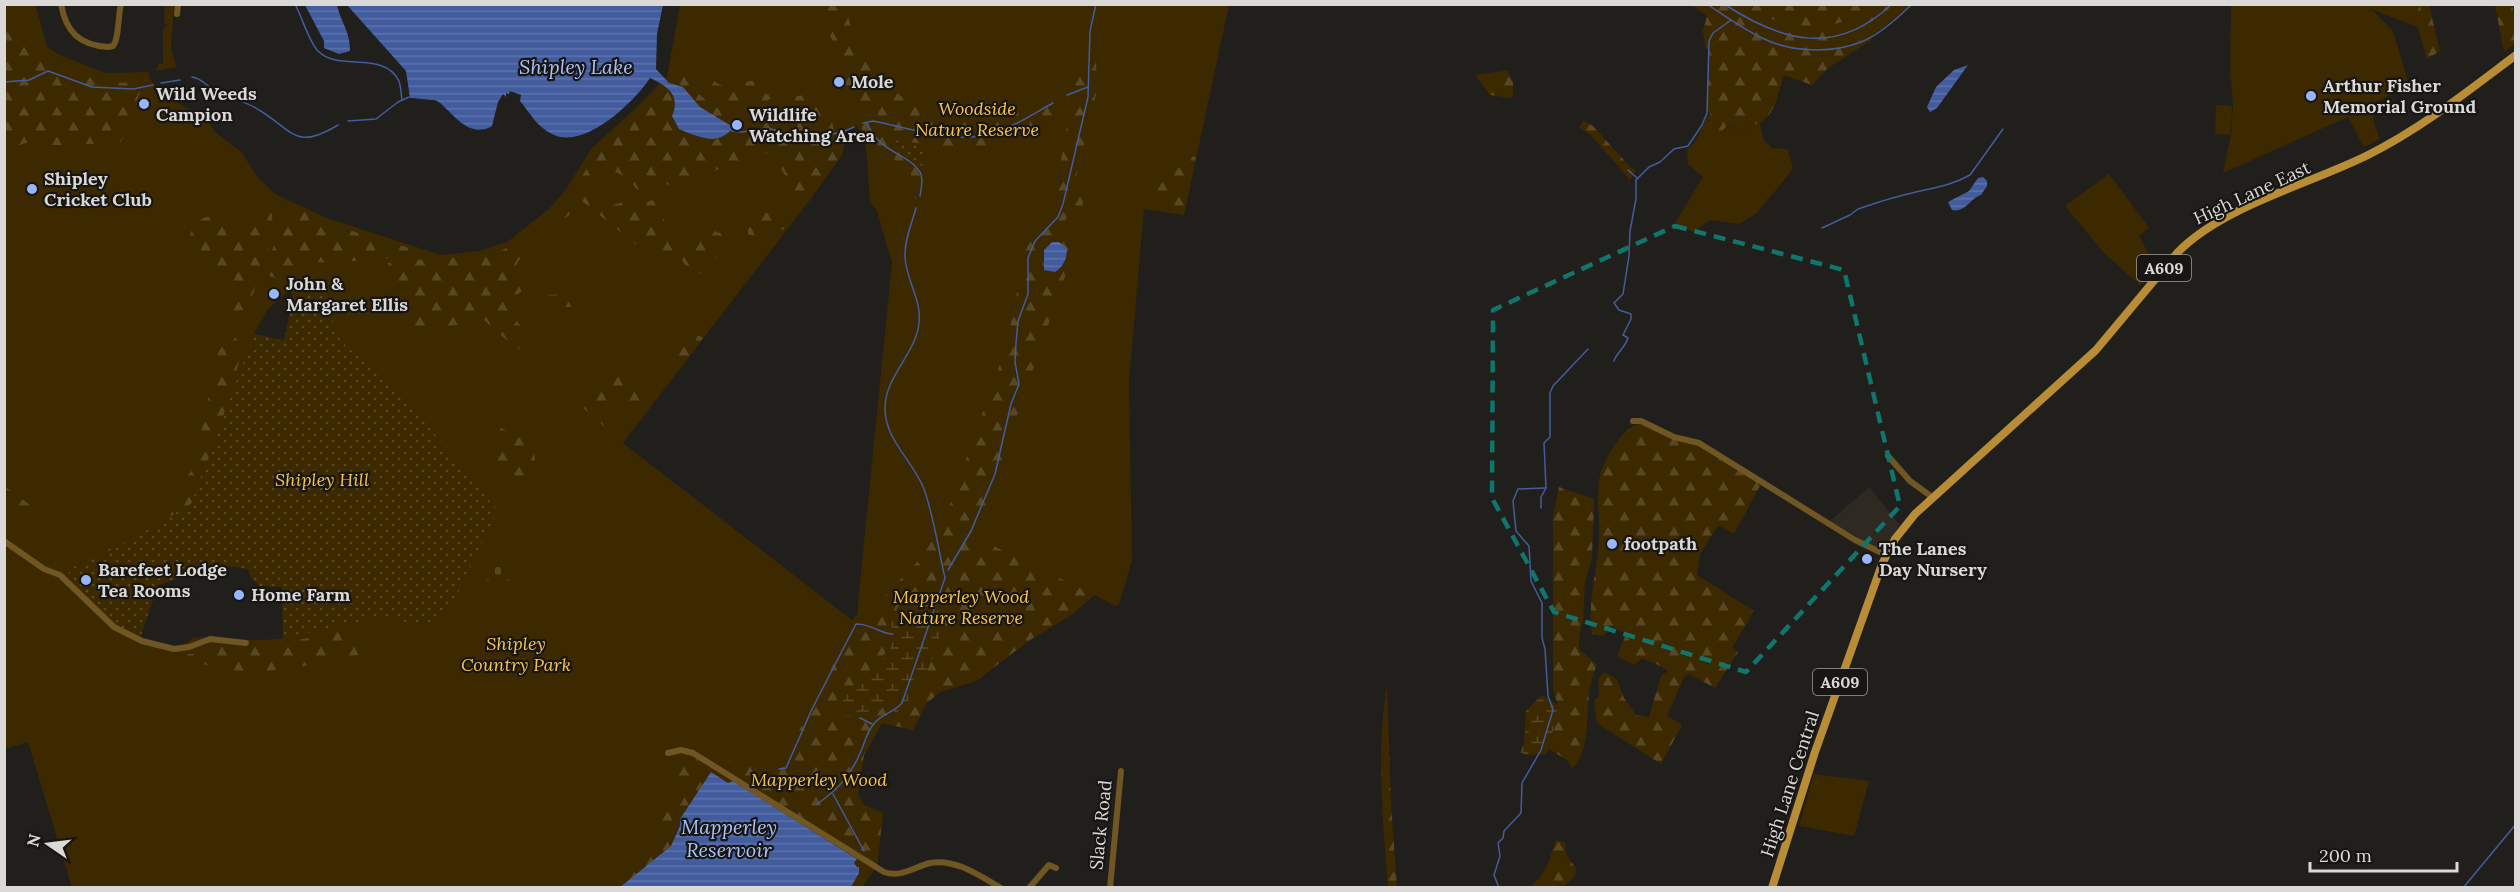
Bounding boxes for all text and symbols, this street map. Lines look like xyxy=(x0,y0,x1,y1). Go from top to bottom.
water label: Shipley Lake xyxy=(519,54,633,79)
place label: Mole xyxy=(851,70,894,93)
place label: Arthur Fisher Memorial Ground xyxy=(2323,74,2477,118)
marker: Mole xyxy=(832,75,846,89)
place label: Wild Weeds Campion xyxy=(156,82,257,126)
marker: Arthur Fisher Memorial Ground xyxy=(2304,89,2318,103)
marker: Wild Weeds Campion xyxy=(137,97,151,111)
park label: Woodside Nature Reserve xyxy=(915,97,1039,141)
place label: Wildlife Watching Area xyxy=(749,103,876,147)
marker: Wildlife Watching Area xyxy=(730,118,744,132)
street label: High Lane East xyxy=(2190,155,2314,230)
place label: Shipley Cricket Club xyxy=(44,167,152,211)
marker: Shipley Cricket Club xyxy=(25,182,39,196)
road number: A609 xyxy=(2137,255,2191,281)
place label: John & Margaret Ellis xyxy=(286,272,408,316)
marker: John & Margaret Ellis xyxy=(267,287,281,301)
park label: Shipley Hill xyxy=(275,468,369,491)
place label: footpath xyxy=(1624,532,1697,555)
marker: footpath xyxy=(1605,537,1619,551)
place label: The Lanes Day Nursery xyxy=(1879,537,1987,581)
marker: The Lanes Day Nursery xyxy=(1860,552,1874,566)
place label: Barefeet Lodge Tea Rooms xyxy=(98,558,227,602)
marker: Barefeet Lodge Tea Rooms xyxy=(79,573,93,587)
place label: Home Farm xyxy=(251,583,351,606)
park label: Mapperley Wood Nature Reserve xyxy=(893,585,1029,629)
marker: Home Farm xyxy=(232,588,246,602)
park label: Shipley Country Park xyxy=(461,632,571,676)
road number: A609 xyxy=(1813,669,1867,695)
street label: High Lane Central xyxy=(1755,708,1824,860)
park label: Mapperley Wood xyxy=(751,768,887,791)
street label: Slack Road xyxy=(1084,779,1117,871)
north arrow xyxy=(18,814,78,874)
water label: Mapperley Reservoir xyxy=(681,814,777,862)
text: N xyxy=(22,832,45,849)
scale bar xyxy=(2310,835,2457,873)
text: 200 m xyxy=(2319,844,2372,867)

